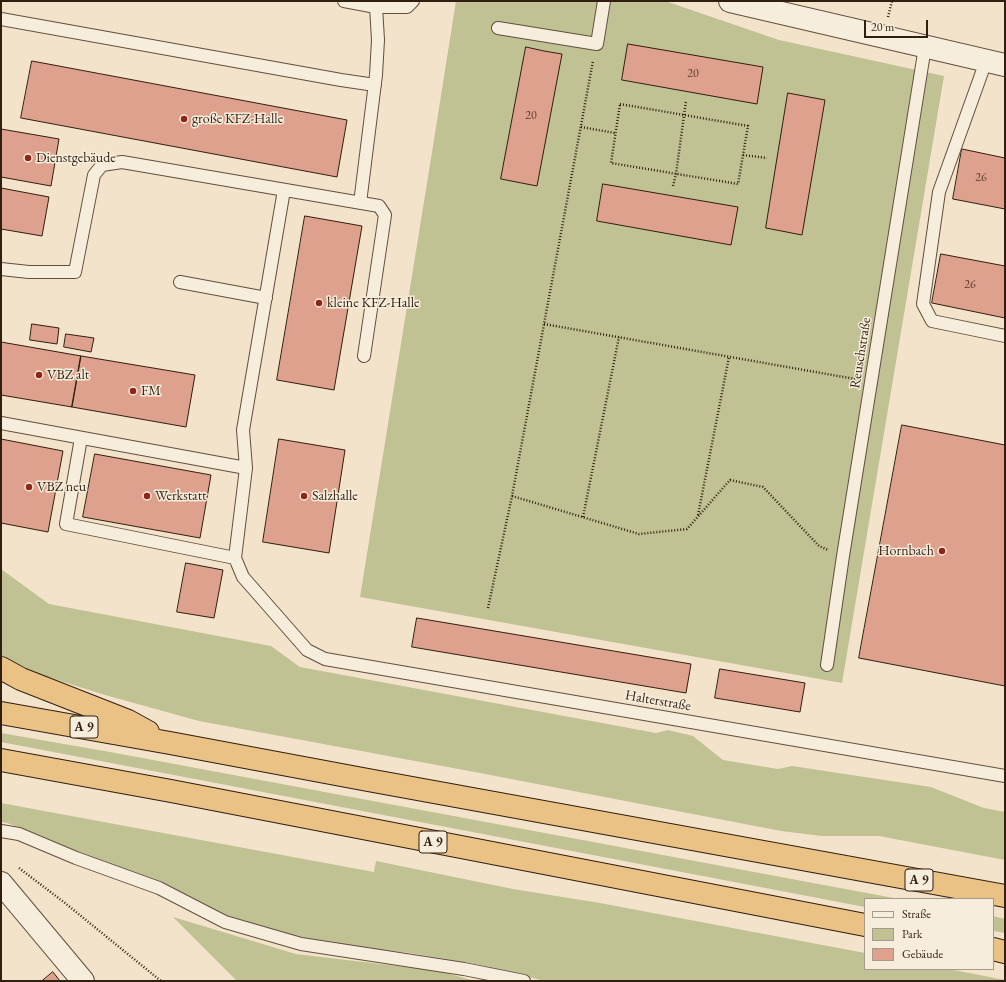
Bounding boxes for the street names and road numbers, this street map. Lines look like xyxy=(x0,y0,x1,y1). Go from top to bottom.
street label: Reuschstraße xyxy=(847,316,875,390)
street label: Halterstraße xyxy=(624,687,692,715)
road number: A 9 xyxy=(70,716,98,738)
road number: A 9 xyxy=(419,831,447,853)
road number: A 9 xyxy=(905,869,933,891)

